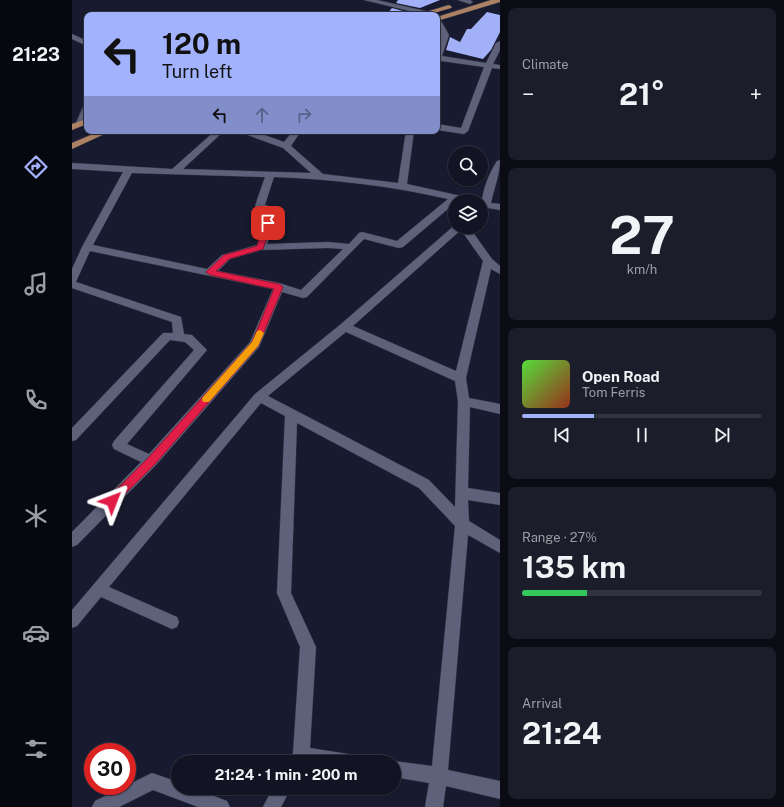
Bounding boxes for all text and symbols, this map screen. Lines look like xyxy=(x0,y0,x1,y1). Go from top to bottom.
text: 120 m xyxy=(162,27,241,60)
icon: left xyxy=(96,28,148,80)
text: 21:23 xyxy=(12,44,60,65)
text: Climate xyxy=(522,57,569,72)
text: Turn left xyxy=(162,61,232,82)
text: 21° xyxy=(619,76,665,112)
text: − xyxy=(522,81,534,107)
text: + xyxy=(750,81,762,107)
icon: left xyxy=(209,104,231,126)
icon: ahead xyxy=(251,104,273,126)
icon: right xyxy=(293,104,315,126)
map controls xyxy=(448,146,488,234)
button: search xyxy=(448,146,488,186)
icon: directions xyxy=(22,153,50,181)
button: layers xyxy=(448,194,488,234)
text: 27 xyxy=(609,205,675,266)
pin xyxy=(251,206,285,240)
icon: arrive xyxy=(257,212,279,234)
text: km/h xyxy=(627,262,657,277)
icon: music xyxy=(22,270,50,298)
text: Open Road xyxy=(582,368,660,385)
text: Tom Ferris xyxy=(582,385,645,400)
icon: phone xyxy=(22,386,50,414)
icon: previous xyxy=(551,424,573,446)
icon: pause xyxy=(631,424,653,446)
icon: next xyxy=(711,424,733,446)
position arrow xyxy=(91,480,133,522)
icon: climate xyxy=(22,502,50,530)
text: Range · 27% xyxy=(522,530,597,545)
text: 135 km xyxy=(522,549,626,585)
icon: car xyxy=(22,619,50,647)
text: Arrival xyxy=(522,696,562,711)
text: 21:24 xyxy=(522,715,601,751)
icon: filters xyxy=(22,735,50,763)
speed limit sign: 30 xyxy=(84,743,136,795)
text: 21:24 · 1 min · 200 m xyxy=(215,766,357,783)

